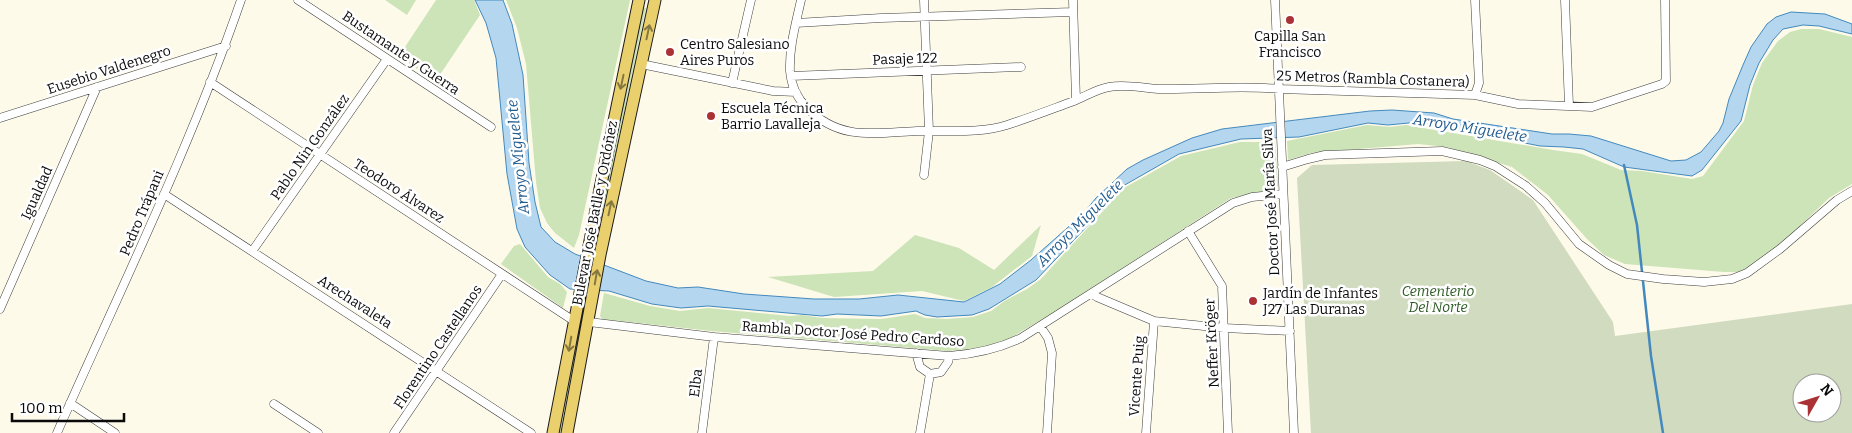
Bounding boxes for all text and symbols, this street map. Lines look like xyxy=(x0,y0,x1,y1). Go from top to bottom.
street label: Bustamante y Guerra xyxy=(339,7,463,99)
marker: Capilla San Francisco xyxy=(1284,14,1296,26)
one-way arrow xyxy=(644,24,653,40)
place label: Capilla San Francisco xyxy=(1254,28,1326,61)
place label: Centro Salesiano Aires Puros xyxy=(680,36,790,69)
street label: Eusebio Valdenegro xyxy=(45,42,173,98)
marker: Centro Salesiano Aires Puros xyxy=(664,46,676,58)
street label: Pasaje 122 xyxy=(872,49,938,69)
street label: 25 Metros (Rambla Costanera) xyxy=(1276,67,1470,91)
one-way arrow xyxy=(617,74,626,90)
street label: Pablo Nin González xyxy=(267,90,353,203)
water label: Arroyo Miguelete xyxy=(503,98,533,216)
place label: Escuela Técnica Barrio Lavalleja xyxy=(721,100,824,133)
marker: Escuela Técnica Barrio Lavalleja xyxy=(705,110,717,122)
water label: Arroyo Miguelete xyxy=(1411,110,1529,146)
street label: Bulevar José Batlle y Ordóñez xyxy=(569,119,621,307)
street label: Doctor José María Silva xyxy=(1259,128,1283,276)
street label: Teodoro Álvarez xyxy=(350,154,448,227)
street label: Igualdad xyxy=(18,164,56,222)
street label: Pedro Trápani xyxy=(116,168,168,258)
water label: Arroyo Miguelete xyxy=(1032,176,1127,271)
one-way arrow xyxy=(606,200,615,216)
one-way arrow xyxy=(592,270,602,286)
street label: Arechavaleta xyxy=(315,272,396,332)
street label: Florentino Castellanos xyxy=(390,282,486,412)
park label: Cementerio Del Norte xyxy=(1402,283,1475,316)
place label: Jardín de Infantes J27 Las Duranas xyxy=(1262,285,1378,318)
marker: Jardín de Infantes J27 Las Duranas xyxy=(1247,295,1259,307)
street label: Neffer Kröger xyxy=(1201,298,1223,388)
street label: Rambla Doctor José Pedro Cardoso xyxy=(741,318,965,350)
street label: Vicente Puig xyxy=(1126,335,1148,417)
one-way arrow xyxy=(564,336,574,352)
street label: Elba xyxy=(686,367,706,398)
north arrow xyxy=(1792,373,1842,423)
text: N xyxy=(1817,381,1837,400)
scale bar xyxy=(12,390,125,422)
text: 100 m xyxy=(20,399,63,417)

